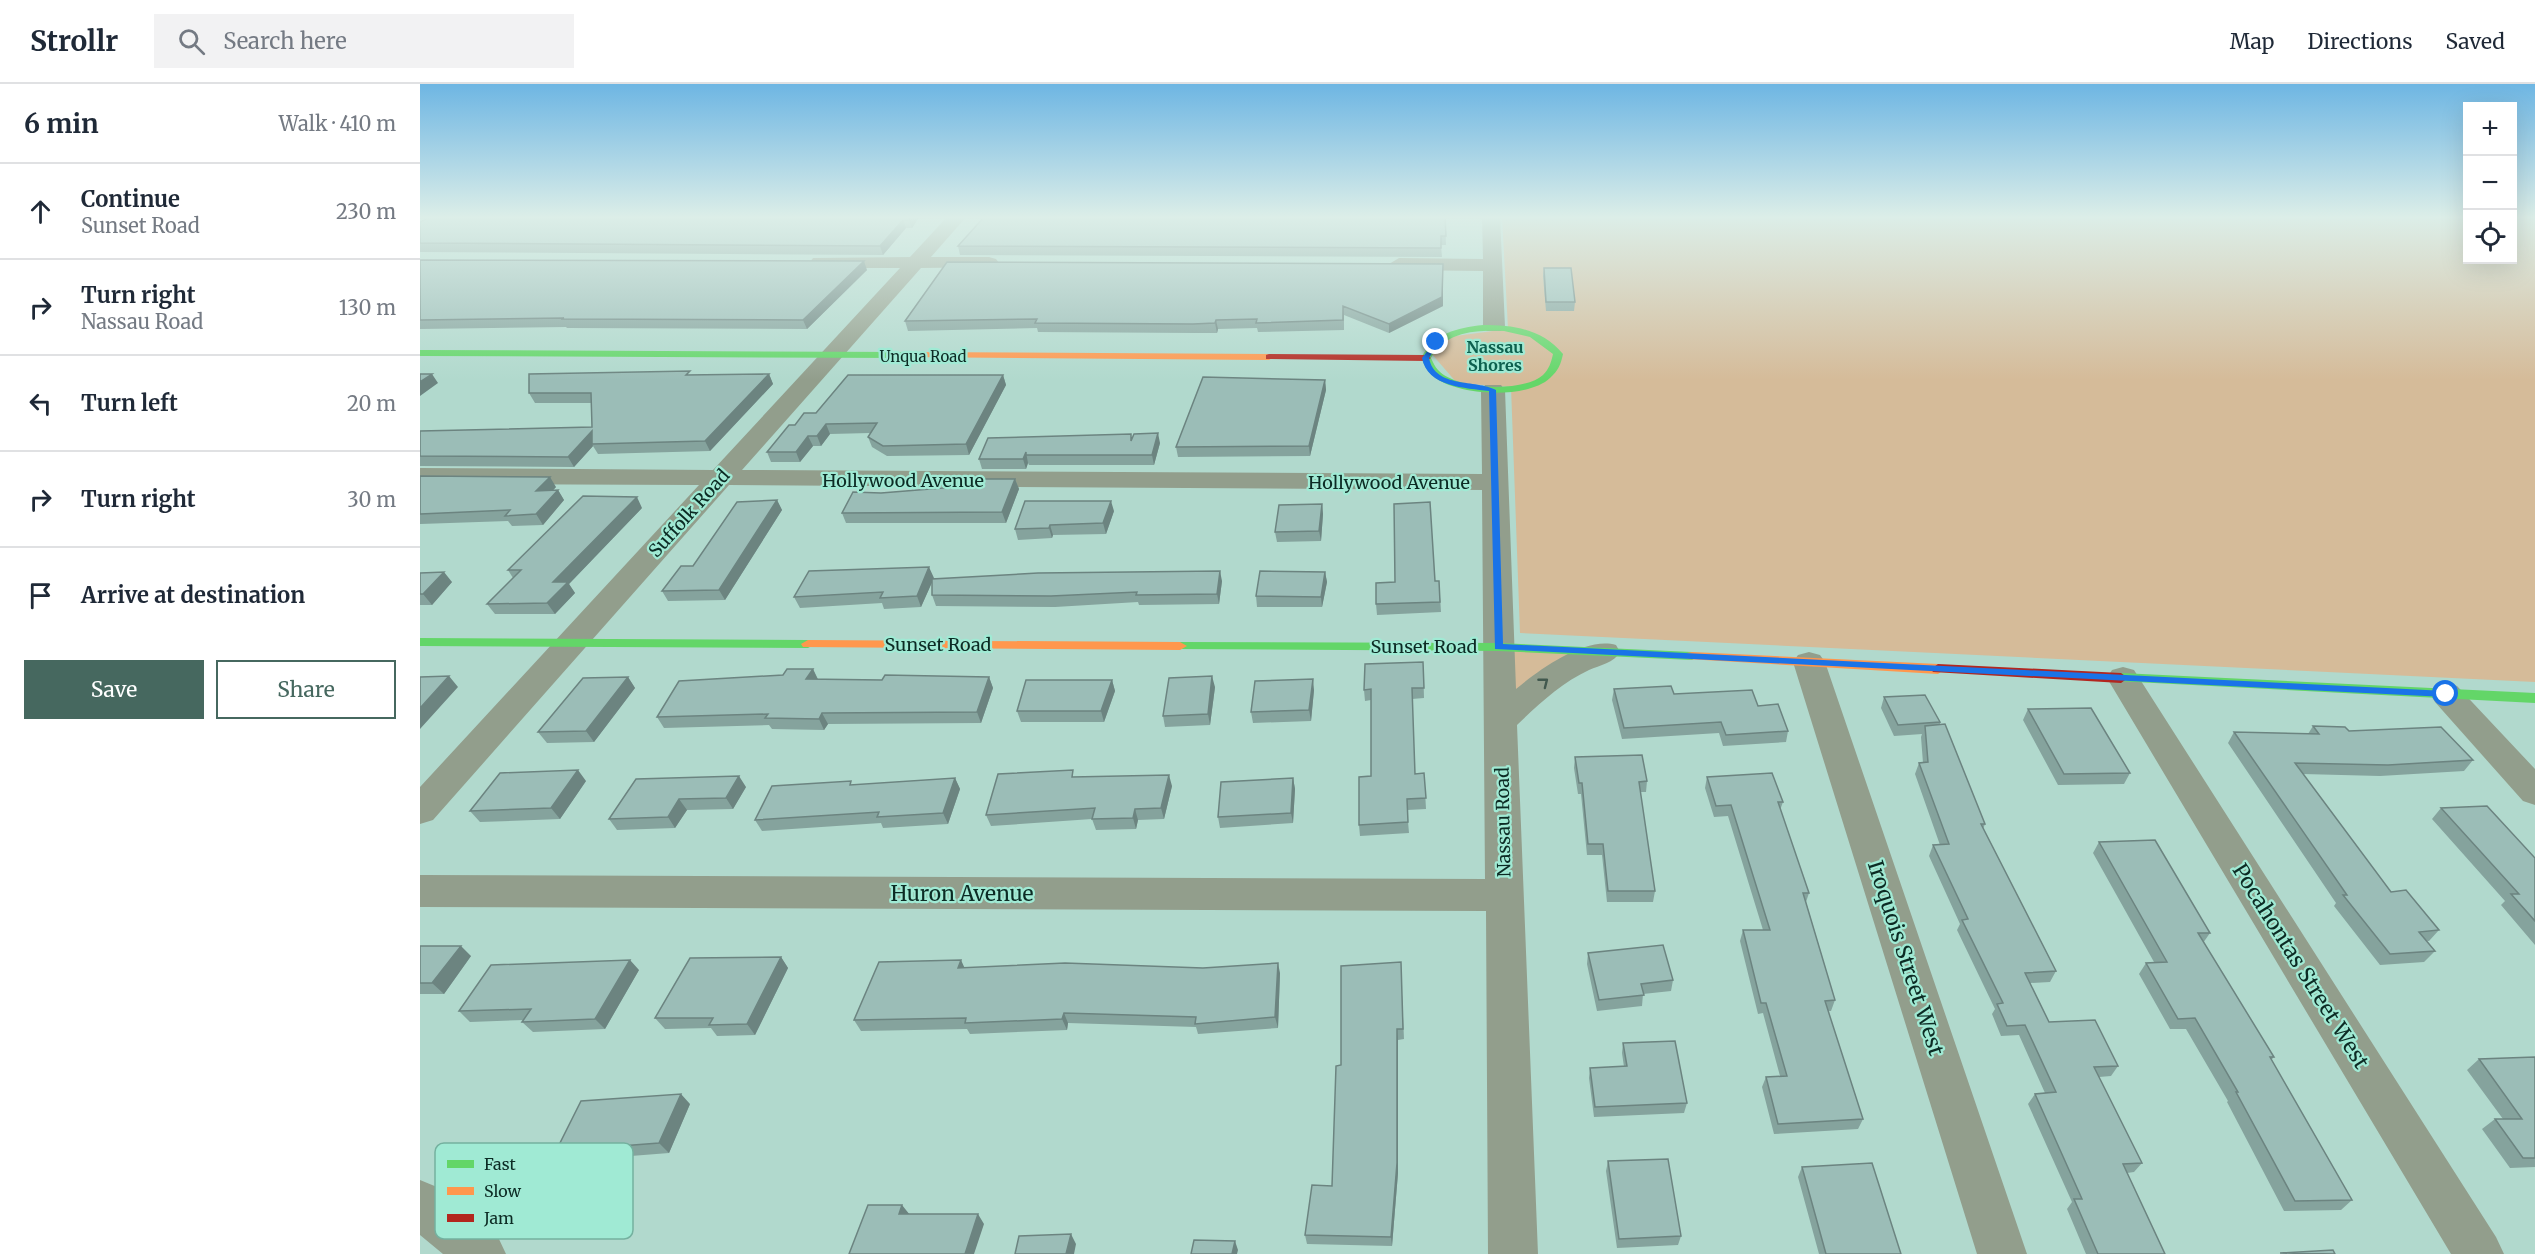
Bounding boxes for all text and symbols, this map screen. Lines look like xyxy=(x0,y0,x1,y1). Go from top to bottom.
search box xyxy=(154,14,574,68)
text: Strollr xyxy=(30,23,118,59)
icon: search xyxy=(175,25,208,58)
text: Search here xyxy=(223,27,347,55)
text: Map xyxy=(2230,28,2274,55)
text: Directions xyxy=(2307,28,2412,55)
text: Saved xyxy=(2445,28,2505,55)
map controls xyxy=(2463,102,2517,264)
button: + xyxy=(2463,102,2517,156)
text: 6 min xyxy=(24,107,99,140)
text: Walk · 410 m xyxy=(279,111,396,136)
button: − xyxy=(2463,156,2517,210)
text: Continue xyxy=(81,185,180,213)
icon: ahead xyxy=(24,195,57,228)
text: 230 m xyxy=(336,199,396,224)
button: locate xyxy=(2463,210,2517,264)
text: Sunset Road xyxy=(81,213,200,238)
text: Turn right xyxy=(81,281,195,309)
icon: right xyxy=(24,291,57,324)
text: 130 m xyxy=(339,295,396,320)
text: Nassau Road xyxy=(81,309,203,334)
route end xyxy=(1422,328,1448,354)
district label: Nassau Shores xyxy=(1467,337,1524,375)
street label: Unqua Road xyxy=(879,347,967,366)
icon: left xyxy=(24,387,57,420)
text: Turn left xyxy=(81,389,178,417)
text: 20 m xyxy=(347,391,396,416)
street label: Suffolk Road xyxy=(643,464,735,562)
street label: Hollywood Avenue xyxy=(822,469,984,492)
street label: Hollywood Avenue xyxy=(1308,471,1470,494)
icon: right xyxy=(24,483,57,516)
text: Turn right xyxy=(81,485,195,513)
text: 30 m xyxy=(347,487,396,512)
icon: arrive xyxy=(24,579,57,612)
text: Arrive at destination xyxy=(81,581,305,609)
street label: Sunset Road xyxy=(885,633,992,656)
street label: Sunset Road xyxy=(1371,635,1478,658)
button: Save xyxy=(24,660,204,719)
button: Share xyxy=(216,660,396,719)
one-way arrow xyxy=(1537,679,1548,690)
route start xyxy=(2432,680,2458,706)
street label: Nassau Road xyxy=(1491,767,1515,877)
street label: Iroquois Street West xyxy=(1862,857,1950,1059)
street label: Pocahontas Street West xyxy=(2227,858,2375,1074)
street label: Huron Avenue xyxy=(890,880,1034,907)
legend xyxy=(435,1143,633,1239)
text: Fast xyxy=(484,1154,517,1174)
text: Slow xyxy=(484,1181,522,1201)
text: Jam xyxy=(483,1208,514,1228)

